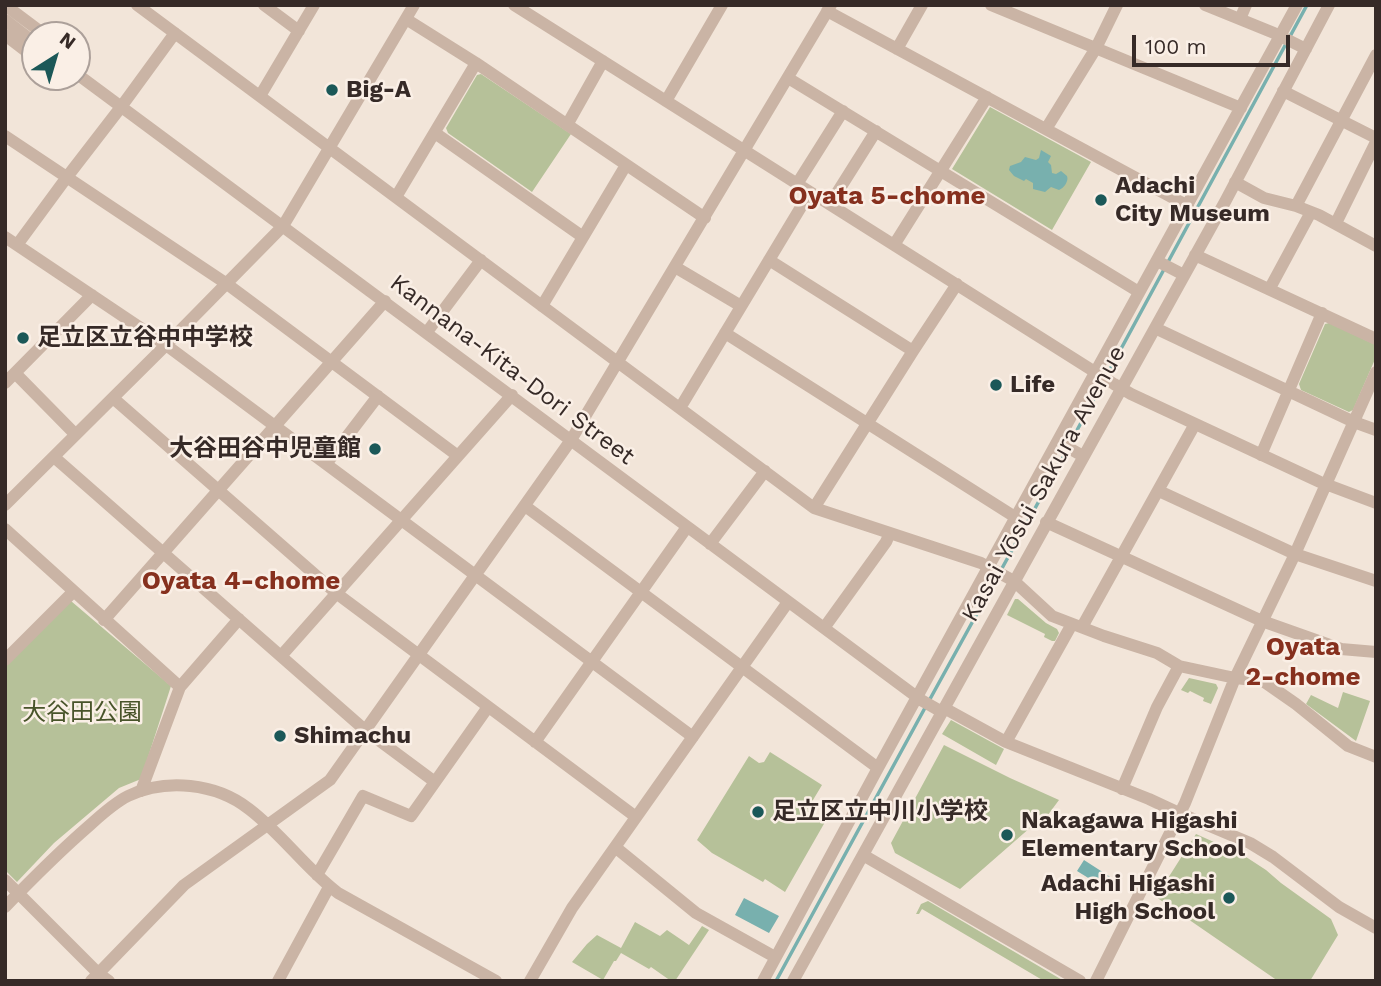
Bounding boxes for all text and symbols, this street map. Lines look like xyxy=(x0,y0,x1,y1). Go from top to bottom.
north arrow xyxy=(21,21,91,91)
scale bar xyxy=(1136,21,1294,65)
text: N xyxy=(55,27,80,54)
text: 100 m xyxy=(1145,34,1207,59)
place label: Big-A xyxy=(346,76,411,104)
marker: Big-A xyxy=(324,82,340,98)
place label: Adachi City Museum xyxy=(1115,172,1270,228)
district label: Oyata 5-chome xyxy=(789,180,985,212)
marker: Adachi City Museum xyxy=(1093,192,1109,208)
street label: Kannana-Kita-Dori Street xyxy=(384,269,640,471)
place label: 足立区立谷中中学校 xyxy=(37,324,253,352)
marker: 足立区立谷中中学校 xyxy=(15,330,31,346)
street label: Kasai Yōsui Sakura Avenue xyxy=(956,341,1132,627)
place label: Life xyxy=(1010,371,1055,399)
marker: Life xyxy=(988,377,1004,393)
place label: 大谷田谷中児童館 xyxy=(169,435,361,463)
marker: 大谷田谷中児童館 xyxy=(367,441,383,457)
district label: Oyata 4-chome xyxy=(142,565,340,597)
district label: Oyata 2-chome xyxy=(1246,631,1360,692)
park label: 大谷田公園 xyxy=(22,699,142,727)
place label: Shimachu xyxy=(294,722,411,750)
marker: Shimachu xyxy=(272,728,288,744)
place label: 足立区立中川小学校 xyxy=(772,798,988,826)
marker: 足立区立中川小学校 xyxy=(750,804,766,820)
place label: Nakagawa Higashi Elementary School xyxy=(1021,807,1245,863)
marker: Nakagawa Higashi Elementary School xyxy=(999,827,1015,843)
place label: Adachi Higashi High School xyxy=(1041,870,1215,926)
marker: Adachi Higashi High School xyxy=(1221,890,1237,906)

